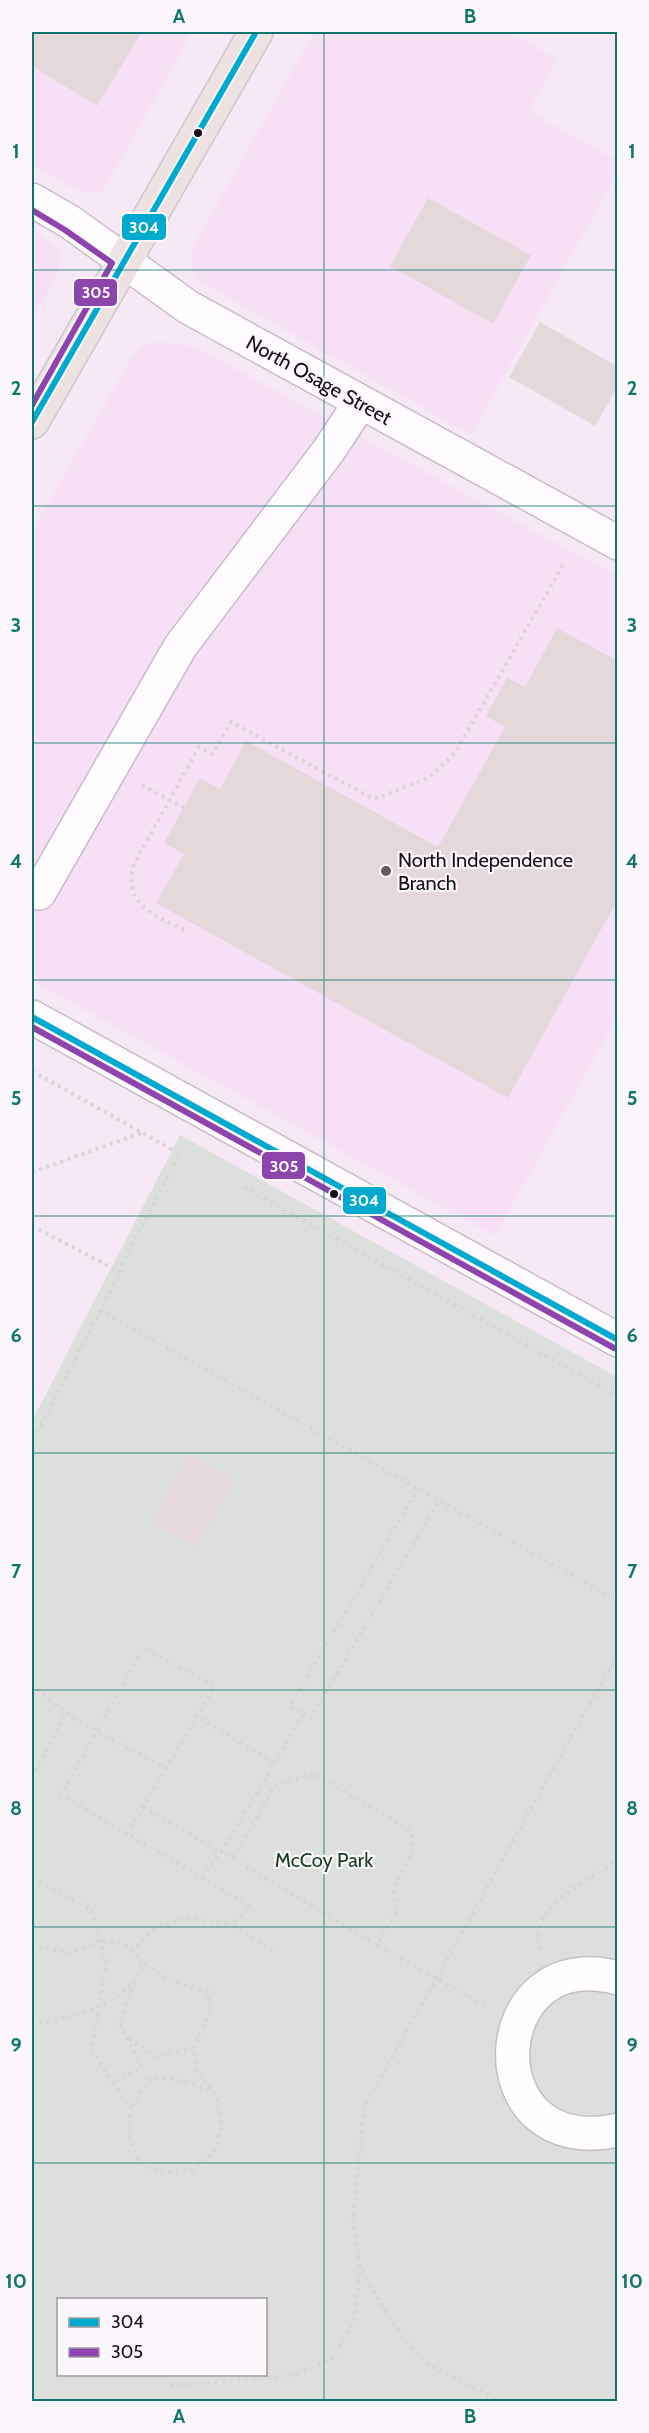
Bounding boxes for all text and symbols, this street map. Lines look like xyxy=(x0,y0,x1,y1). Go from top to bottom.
text: A xyxy=(173,4,186,28)
text: B xyxy=(464,4,476,28)
unlabelled marker xyxy=(192,127,204,139)
text: 1 xyxy=(12,139,20,163)
text: 1 xyxy=(628,139,636,163)
line badge: 304 xyxy=(121,213,167,241)
text: 304 xyxy=(129,218,159,237)
line badge: 305 xyxy=(73,278,118,307)
text: 305 xyxy=(82,283,110,302)
street label: North Osage Street xyxy=(242,330,396,430)
text: 2 xyxy=(11,376,21,400)
text: 2 xyxy=(627,376,637,400)
text: 3 xyxy=(11,613,21,637)
text: 3 xyxy=(627,613,637,637)
place label: North Independence Branch xyxy=(398,848,573,895)
text: 4 xyxy=(10,849,22,873)
text: 4 xyxy=(626,849,638,873)
marker: North Independence Branch xyxy=(379,864,393,878)
text: 5 xyxy=(11,1086,21,1110)
text: 5 xyxy=(627,1086,637,1110)
line badge: 305 xyxy=(261,1151,306,1180)
text: 305 xyxy=(270,1157,298,1176)
line badge: 304 xyxy=(342,1186,387,1215)
unlabelled marker xyxy=(328,1188,340,1200)
text: 304 xyxy=(349,1191,379,1210)
text: 6 xyxy=(10,1323,22,1347)
text: 6 xyxy=(626,1323,638,1347)
text: 7 xyxy=(11,1559,22,1583)
text: 7 xyxy=(627,1559,638,1583)
text: 8 xyxy=(10,1796,22,1820)
text: 8 xyxy=(626,1796,638,1820)
park label: McCoy Park xyxy=(275,1848,373,1872)
text: 9 xyxy=(10,2033,22,2057)
text: 9 xyxy=(626,2033,638,2057)
text: 10 xyxy=(5,2269,27,2293)
text: 10 xyxy=(621,2269,643,2293)
legend xyxy=(57,2298,267,2376)
text: 304 xyxy=(111,2311,144,2333)
text: 305 xyxy=(111,2341,143,2363)
text: A xyxy=(173,2404,186,2428)
text: B xyxy=(464,2404,476,2428)

